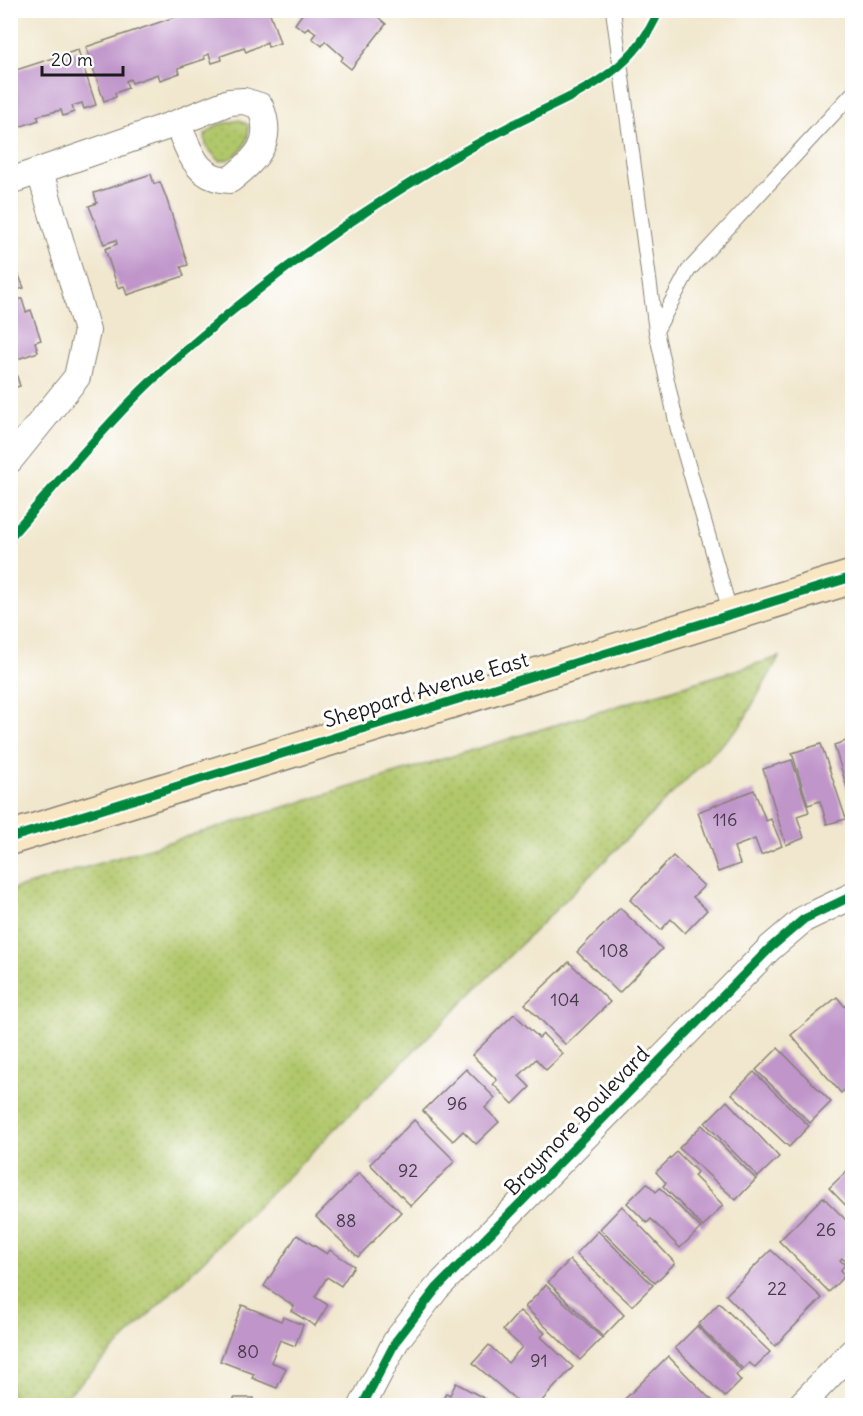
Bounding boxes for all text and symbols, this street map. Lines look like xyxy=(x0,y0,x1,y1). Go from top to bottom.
scale bar xyxy=(42,39,123,77)
text: 20 m xyxy=(51,48,93,71)
street label: Sheppard Avenue East xyxy=(320,646,532,734)
house number: 116 xyxy=(713,808,737,831)
house number: 108 xyxy=(599,939,629,962)
house number: 104 xyxy=(550,988,580,1011)
street label: Braymore Boulevard xyxy=(499,1040,655,1201)
house number: 96 xyxy=(447,1092,467,1115)
house number: 92 xyxy=(398,1159,418,1182)
house number: 88 xyxy=(336,1209,356,1232)
house number: 26 xyxy=(816,1218,836,1241)
house number: 22 xyxy=(767,1277,787,1300)
house number: 80 xyxy=(237,1340,259,1363)
house number: 91 xyxy=(530,1349,548,1372)

